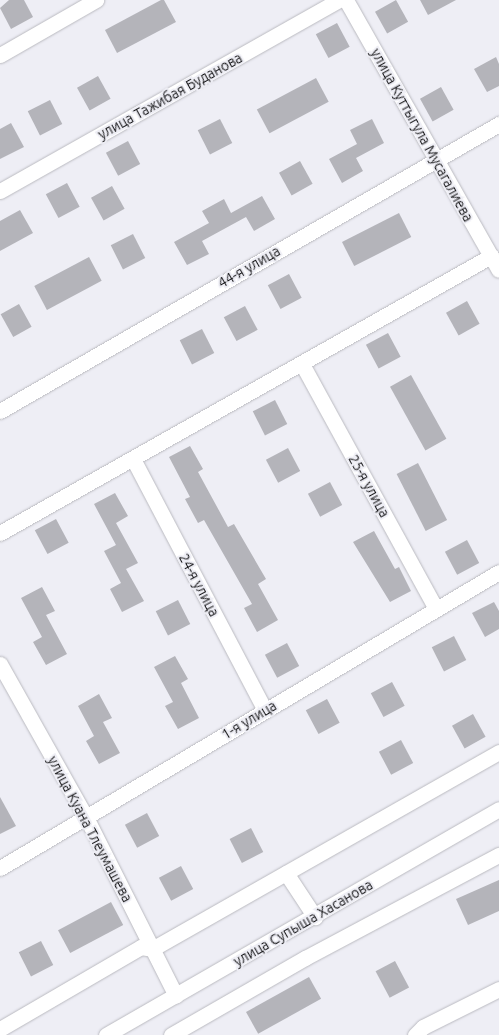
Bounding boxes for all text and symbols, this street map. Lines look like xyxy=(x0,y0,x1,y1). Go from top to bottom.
street label: улица Куттыгула Мусагалиева xyxy=(367,45,477,225)
street label: улица Тажибая Буданова xyxy=(95,49,245,143)
street label: 44-я улица xyxy=(215,242,283,292)
street label: 25-я улица xyxy=(345,452,393,520)
street label: 24-я улица xyxy=(175,551,223,619)
street label: 1-я улица xyxy=(219,697,279,743)
street label: улица Куана Тлеумашева xyxy=(44,753,136,905)
street label: улица Супыша Хасанова xyxy=(230,876,376,970)

